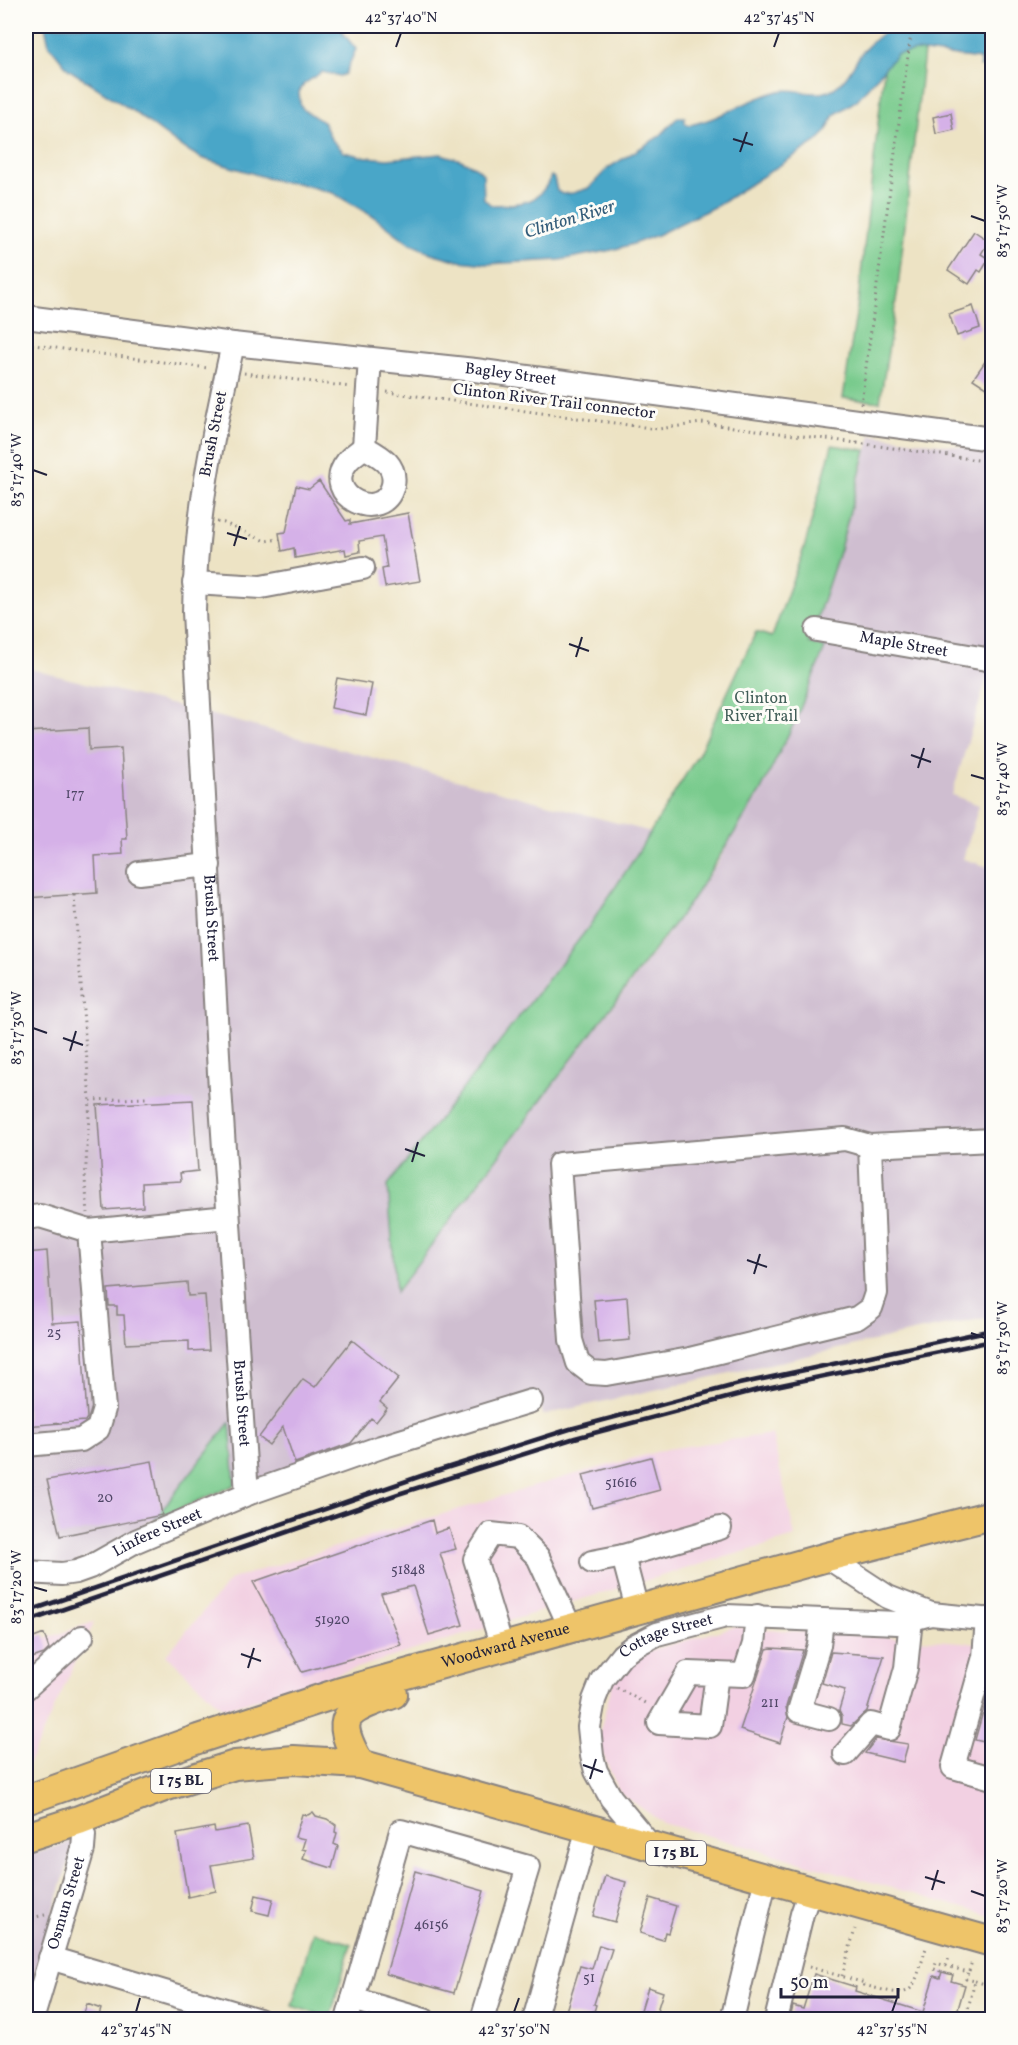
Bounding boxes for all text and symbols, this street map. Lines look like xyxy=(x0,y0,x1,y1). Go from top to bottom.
text: 42°37'40"N xyxy=(365,8,437,29)
text: 42°37'45"N xyxy=(743,8,815,29)
text: 83°17'50"W xyxy=(993,184,1014,258)
water label: Clinton River xyxy=(522,194,619,246)
street label: Bagley Street xyxy=(464,358,558,392)
street label: Clinton River Trail connector xyxy=(452,379,657,425)
street label: Brush Street xyxy=(195,389,233,479)
text: 83°17'40"W xyxy=(7,433,28,507)
street label: Maple Street xyxy=(858,626,950,663)
park label: Clinton River Trail xyxy=(724,688,798,728)
text: 83°17'40"W xyxy=(993,742,1014,816)
house number: 177 xyxy=(65,785,85,804)
street label: Brush Street xyxy=(197,874,224,963)
text: 83°17'30"W xyxy=(7,991,28,1065)
text: 83°17'30"W xyxy=(993,1301,1014,1375)
house number: 25 xyxy=(47,1324,61,1343)
street label: Brush Street xyxy=(227,1359,255,1448)
house number: 51616 xyxy=(605,1474,637,1493)
house number: 20 xyxy=(97,1489,113,1508)
street label: Linfere Street xyxy=(109,1503,206,1563)
text: 83°17'20"W xyxy=(7,1550,28,1624)
house number: 51848 xyxy=(391,1561,425,1580)
street label: Cottage Street xyxy=(615,1609,716,1664)
house number: 51920 xyxy=(314,1611,350,1630)
street label: Woodward Avenue xyxy=(439,1618,573,1675)
house number: 211 xyxy=(761,1694,779,1713)
road number: I 75 BL xyxy=(151,1769,211,1793)
road number: I 75 BL xyxy=(646,1841,706,1865)
street label: Osmun Street xyxy=(43,1853,91,1952)
text: 83°17'20"W xyxy=(993,1859,1014,1933)
house number: 46156 xyxy=(414,1916,448,1935)
scale bar xyxy=(781,1961,898,1999)
house number: 51 xyxy=(583,1969,595,1988)
text: 50 m xyxy=(790,1971,829,1996)
text: 42°37'45"N xyxy=(100,2020,172,2041)
text: 42°37'50"N xyxy=(478,2020,550,2041)
text: 42°37'55"N xyxy=(857,2020,927,2041)

